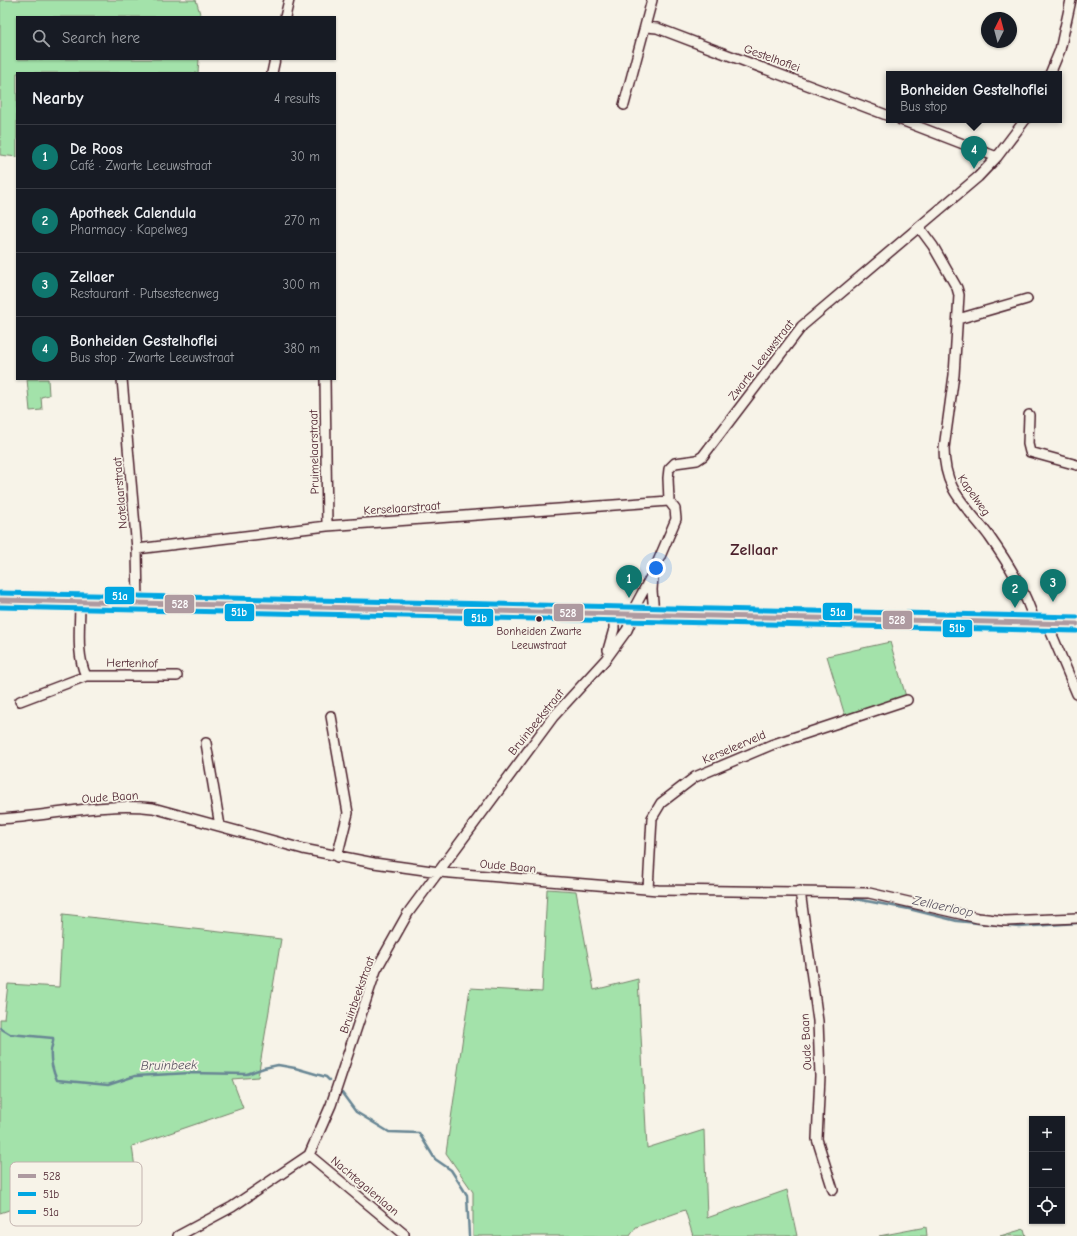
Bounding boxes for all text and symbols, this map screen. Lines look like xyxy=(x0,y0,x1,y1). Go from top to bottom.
north arrow xyxy=(981,12,1017,48)
search box xyxy=(16,16,336,60)
icon: search xyxy=(30,27,52,49)
text: Search here xyxy=(62,29,140,47)
street label: Gestelhoflei xyxy=(742,41,802,75)
popup xyxy=(886,71,1062,123)
text: Bonheiden Gestelhoflei xyxy=(900,81,1048,99)
text: Nearby xyxy=(32,89,83,108)
text: 4 results xyxy=(274,91,320,106)
text: Bus stop xyxy=(900,99,947,114)
pin: 4 xyxy=(961,136,987,169)
text: De Roos xyxy=(70,140,123,158)
text: 1 xyxy=(42,149,48,164)
text: 30 m xyxy=(290,149,320,164)
text: Café · Zwarte Leeuwstraat xyxy=(70,158,211,173)
text: Apotheek Calendula xyxy=(70,204,196,222)
text: 2 xyxy=(42,213,48,228)
text: 270 m xyxy=(284,213,320,228)
text: Pharmacy · Kapelweg xyxy=(70,222,188,237)
text: Zellaer xyxy=(70,268,114,286)
text: 3 xyxy=(42,277,48,292)
text: 300 m xyxy=(282,277,320,292)
text: Restaurant · Putsesteenweg xyxy=(70,286,219,301)
street label: Zwarte Leeuwstraat xyxy=(725,317,797,403)
text: Bonheiden Gestelhoflei xyxy=(70,332,217,350)
text: 4 xyxy=(42,341,48,356)
text: 380 m xyxy=(284,341,320,356)
text: Bus stop · Zwarte Leeuwstraat xyxy=(70,350,234,365)
street label: Pruimelaarstraat xyxy=(306,409,322,495)
street label: Notelaarstraat xyxy=(110,456,130,529)
street label: Kapelweg xyxy=(955,472,993,518)
street label: Kerselaarstraat xyxy=(363,498,441,518)
district label: Zellaar xyxy=(730,541,778,559)
your location xyxy=(646,558,666,578)
pin: 1 xyxy=(616,565,642,598)
pin: 3 xyxy=(1040,569,1066,602)
pin: 2 xyxy=(1002,575,1028,608)
line badge: 51a xyxy=(104,586,135,605)
text: 51a xyxy=(112,590,128,603)
line badge: 528 xyxy=(164,594,195,614)
text: 528 xyxy=(172,598,189,611)
line badge: 51a xyxy=(822,602,853,621)
line badge: 51b xyxy=(224,603,255,622)
line badge: 528 xyxy=(553,603,584,622)
text: 51b xyxy=(231,606,247,619)
text: 51a xyxy=(830,606,846,619)
text: 528 xyxy=(560,607,577,620)
line badge: 51b xyxy=(463,608,494,627)
line badge: 528 xyxy=(882,610,913,630)
text: 51b xyxy=(471,612,487,625)
marker: Bonheiden Zwarte Leeuwstraat xyxy=(534,614,544,624)
text: 528 xyxy=(889,614,906,627)
line badge: 51b xyxy=(942,619,973,638)
text: 51b xyxy=(949,622,965,635)
place label: Bonheiden Zwarte Leeuwstraat xyxy=(497,625,582,652)
street label: Hertenhof xyxy=(106,656,158,670)
street label: Bruinbeekstraat xyxy=(505,686,567,758)
street label: Kerseleerveld xyxy=(700,727,768,767)
street label: Oude Baan xyxy=(81,788,139,806)
street label: Oude Baan xyxy=(479,857,537,875)
water label: Zellaerloop xyxy=(910,892,975,920)
street label: Bruinbeekstraat xyxy=(337,954,378,1035)
street label: Oude Baan xyxy=(798,1013,814,1071)
water label: Bruinbeek xyxy=(141,1057,198,1073)
map controls xyxy=(1029,1116,1065,1224)
button: + xyxy=(1029,1116,1065,1152)
button: − xyxy=(1029,1152,1065,1188)
street label: Nachtegalenlaan xyxy=(328,1153,402,1219)
legend xyxy=(10,1162,142,1226)
text: 528 xyxy=(43,1170,61,1183)
text: 51b xyxy=(43,1188,59,1201)
button: locate xyxy=(1029,1188,1065,1224)
text: 51a xyxy=(43,1206,59,1219)

